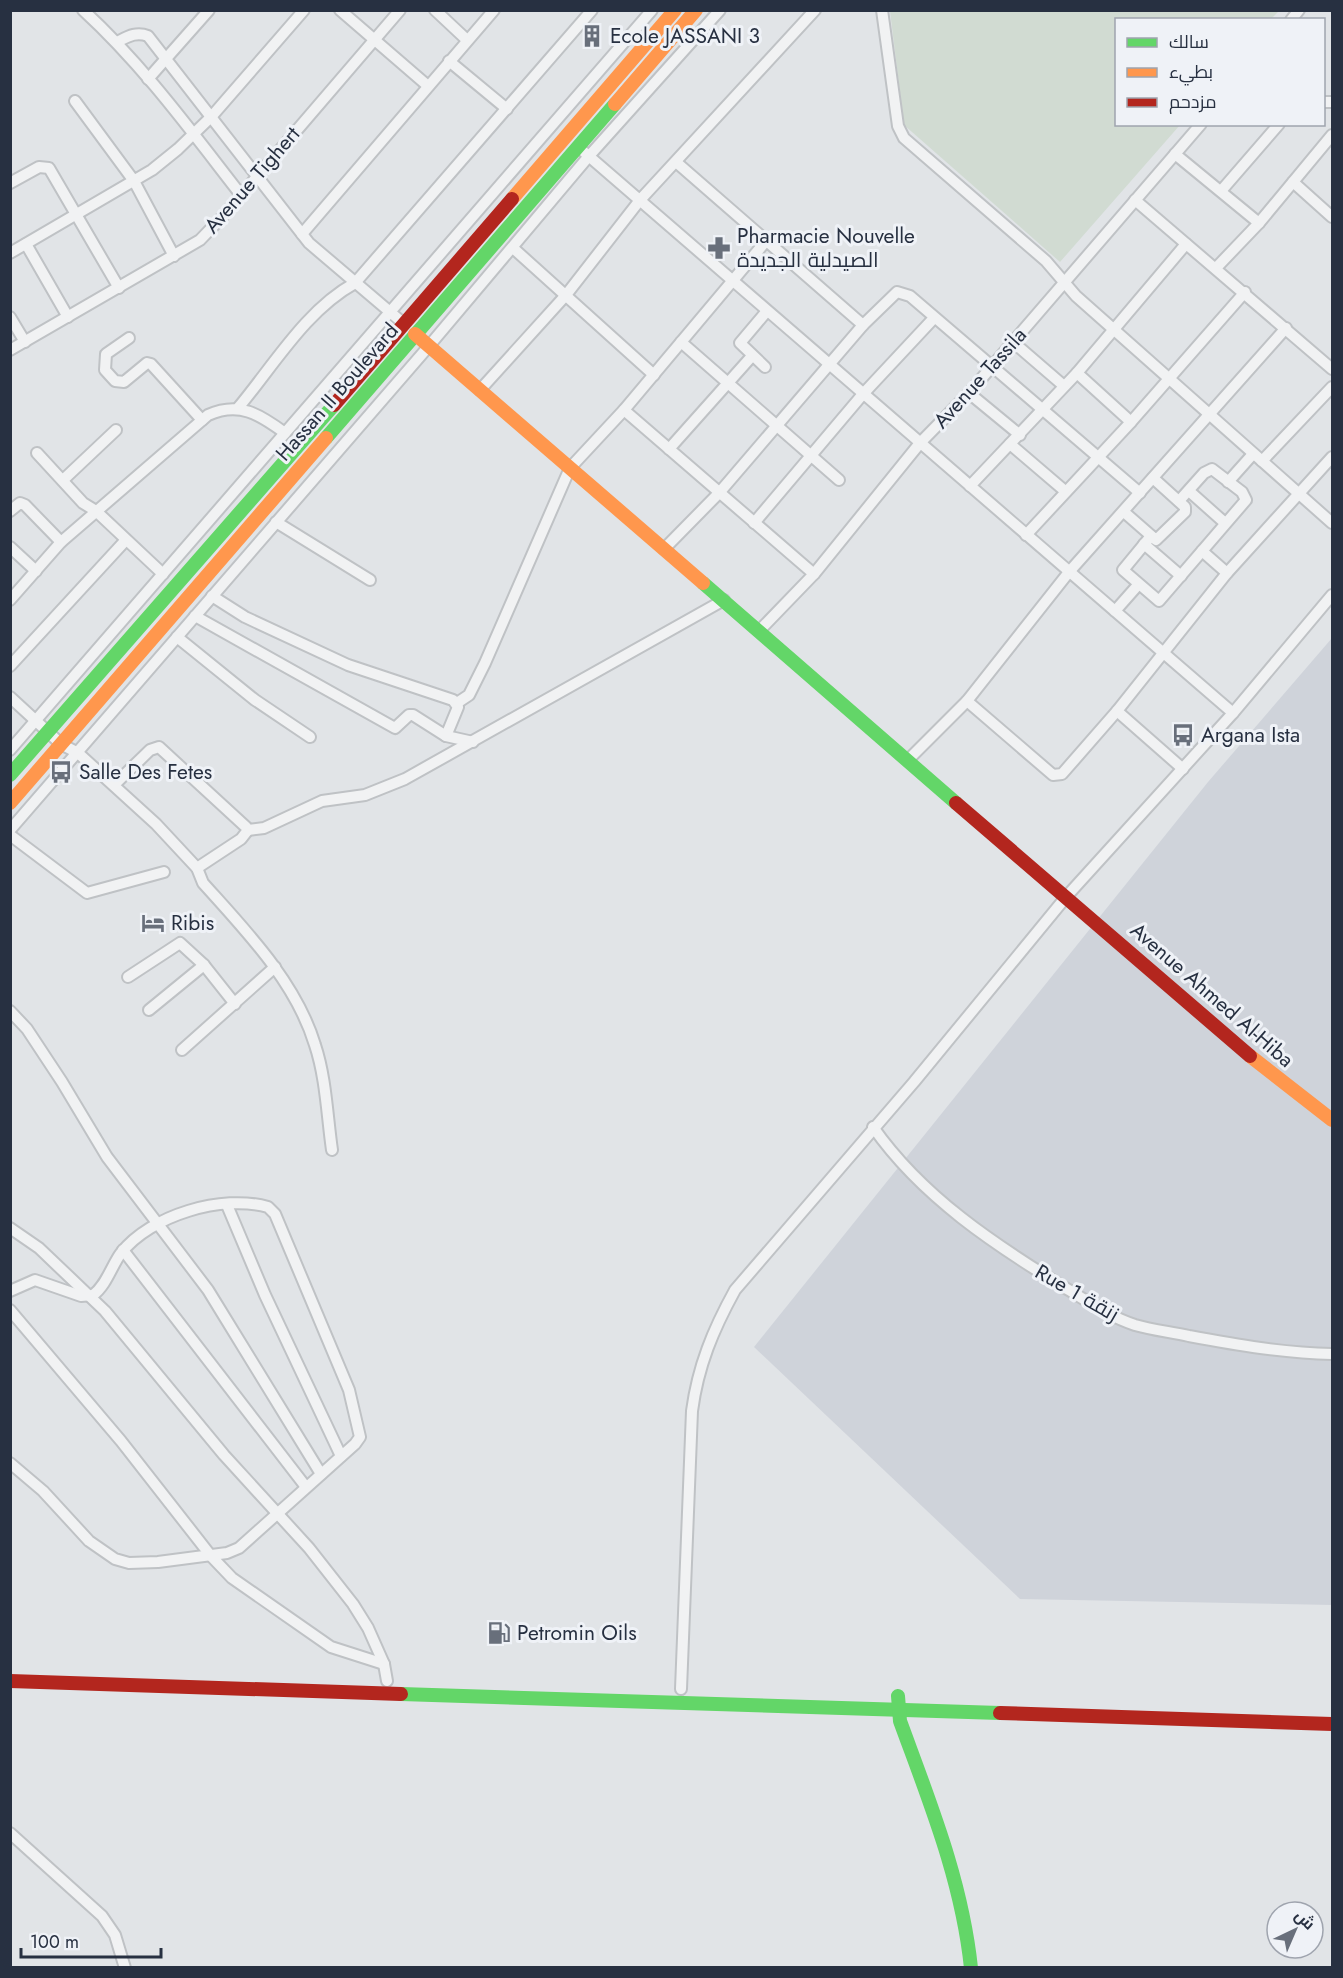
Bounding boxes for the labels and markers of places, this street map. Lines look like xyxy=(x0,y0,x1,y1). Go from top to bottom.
place label: Ecole JASSANI 3 xyxy=(610,21,760,51)
building icon: Ecole JASSANI 3 xyxy=(579,23,605,49)
place label: Pharmacie Nouvelle الصيدلية الجديدة xyxy=(737,221,915,275)
pharmacy icon: Pharmacie Nouvelle الصيدلية الجديدة xyxy=(706,235,732,261)
place label: Argana Ista xyxy=(1201,720,1300,750)
bus stop icon: Argana Ista xyxy=(1170,722,1196,748)
place label: Salle Des Fetes xyxy=(79,757,212,787)
bus stop icon: Salle Des Fetes xyxy=(48,759,74,785)
place label: Ribis xyxy=(171,908,214,938)
hotel icon: Ribis xyxy=(140,910,166,936)
place label: Petromin Oils xyxy=(517,1618,637,1648)
fuel station icon: Petromin Oils xyxy=(486,1620,512,1646)

